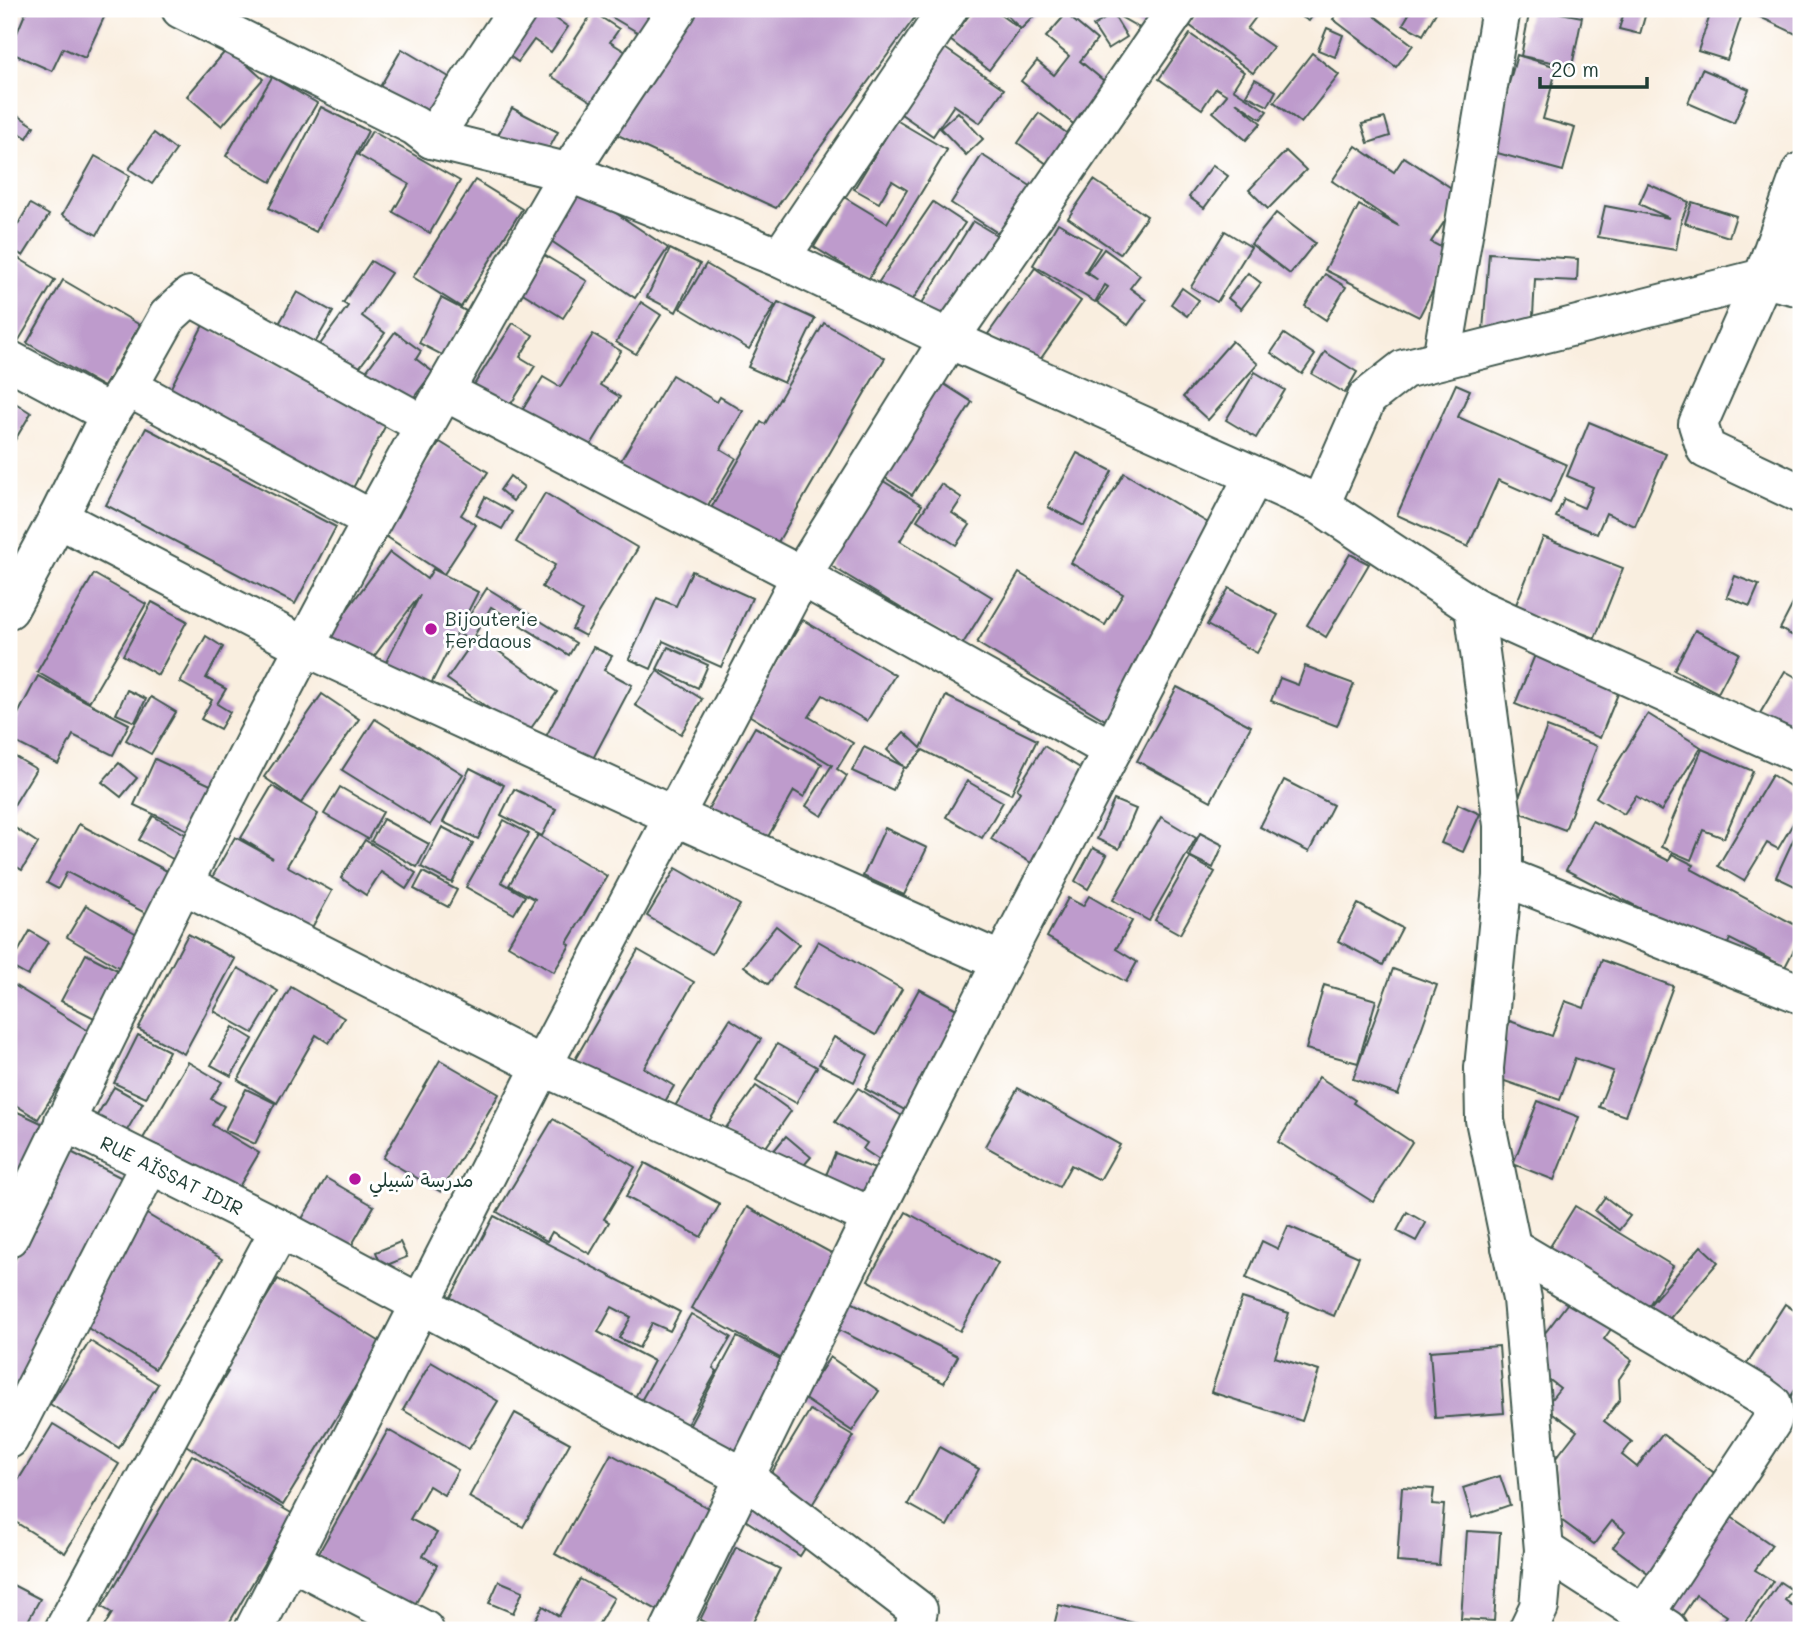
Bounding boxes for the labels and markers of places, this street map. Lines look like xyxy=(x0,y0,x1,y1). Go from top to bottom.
place label: Bijouterie Ferdaous xyxy=(445,606,538,653)
marker: Bijouterie Ferdaous xyxy=(423,621,439,637)
place label: مدرسة شبيلي xyxy=(369,1167,473,1197)
marker: مدرسة شبيلي xyxy=(347,1171,363,1187)

